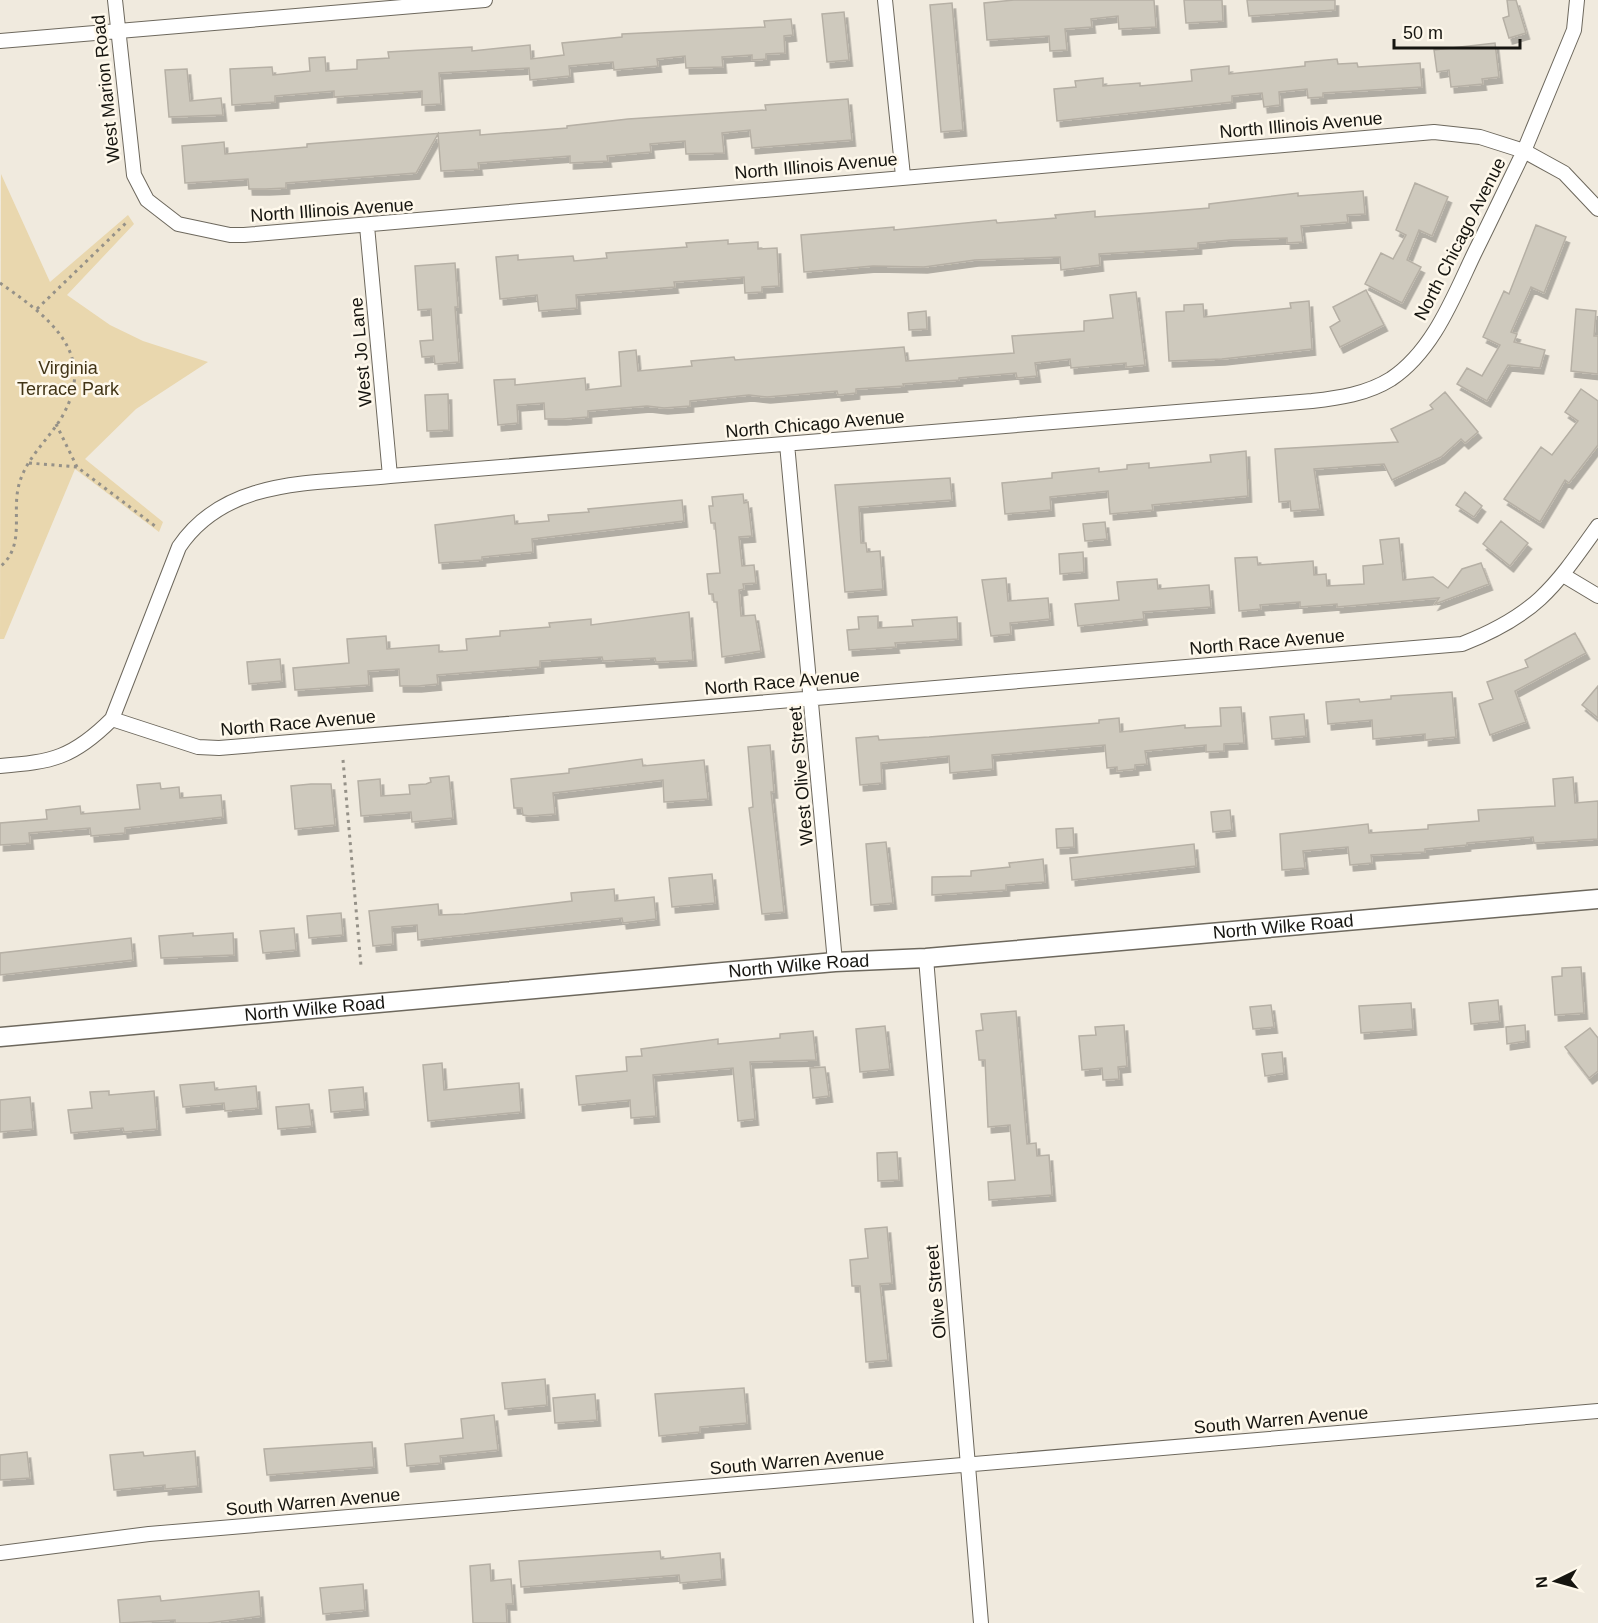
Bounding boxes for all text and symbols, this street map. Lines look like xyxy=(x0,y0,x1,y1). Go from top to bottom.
scale bar xyxy=(1394,12,1520,50)
street label: West Marion Road xyxy=(88,14,124,164)
text: 50 m xyxy=(1403,23,1443,43)
street label: North Illinois Avenue xyxy=(1219,108,1383,142)
street label: North Illinois Avenue xyxy=(734,149,898,183)
street label: North Chicago Avenue xyxy=(1410,154,1510,324)
street label: North Illinois Avenue xyxy=(250,194,414,226)
street label: West Jo Lane xyxy=(346,296,376,408)
park label: Virginia Terrace Park xyxy=(17,358,120,399)
street label: North Chicago Avenue xyxy=(725,406,905,442)
street label: North Race Avenue xyxy=(1189,625,1345,659)
street label: North Race Avenue xyxy=(704,665,860,699)
street label: North Race Avenue xyxy=(220,706,376,740)
street label: West Olive Street xyxy=(785,706,817,846)
street label: North Wilke Road xyxy=(1212,911,1354,943)
street label: North Wilke Road xyxy=(728,951,870,982)
street label: North Wilke Road xyxy=(244,992,386,1025)
street label: Olive Street xyxy=(922,1244,950,1340)
street label: South Warren Avenue xyxy=(1193,1402,1369,1438)
street label: South Warren Avenue xyxy=(709,1443,885,1479)
street label: South Warren Avenue xyxy=(225,1484,401,1520)
north arrow xyxy=(1526,1551,1586,1611)
text: N xyxy=(1533,1576,1551,1589)

